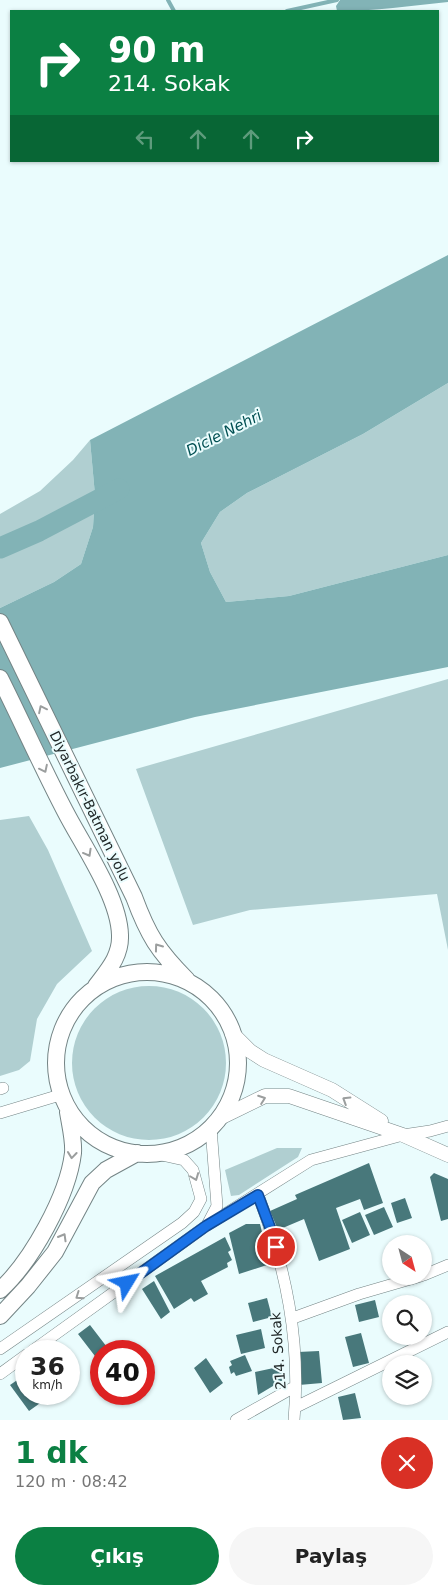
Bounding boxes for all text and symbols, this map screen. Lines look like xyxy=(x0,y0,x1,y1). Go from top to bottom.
icon: right xyxy=(25,30,90,95)
text: 90 m xyxy=(108,30,205,70)
text: 214. Sokak xyxy=(108,71,230,96)
icon: left xyxy=(131,125,159,153)
icon: ahead xyxy=(184,125,212,153)
icon: ahead xyxy=(237,125,265,153)
icon: right xyxy=(290,125,318,153)
water label: Dicle Nehri xyxy=(183,406,266,460)
one-way arrow xyxy=(38,705,48,714)
street label: Diyarbakır-Batman yolu xyxy=(47,728,133,884)
one-way arrow xyxy=(38,764,48,773)
one-way arrow xyxy=(82,848,92,857)
one-way arrow xyxy=(155,943,164,953)
one-way arrow xyxy=(257,1094,266,1104)
one-way arrow xyxy=(343,1096,352,1106)
one-way arrow xyxy=(67,1152,78,1160)
one-way arrow xyxy=(189,1172,199,1181)
pin xyxy=(255,1226,297,1268)
icon: arrive xyxy=(262,1233,290,1261)
one-way arrow xyxy=(57,1234,67,1243)
north arrow xyxy=(382,1235,432,1285)
map controls xyxy=(382,1235,432,1405)
position arrow xyxy=(100,1256,152,1308)
one-way arrow xyxy=(75,1290,85,1299)
button: search xyxy=(382,1295,432,1345)
street label: 214. Sokak xyxy=(267,1311,289,1390)
speed limit sign: 40 xyxy=(90,1340,155,1405)
text: 36 xyxy=(30,1352,65,1381)
button: layers xyxy=(382,1355,432,1405)
text: km/h xyxy=(32,1378,63,1392)
text: 1 dk xyxy=(15,1435,88,1470)
button: close xyxy=(381,1437,433,1489)
text: 120 m · 08:42 xyxy=(15,1472,128,1491)
button: Çıkış xyxy=(15,1527,219,1585)
button: Paylaş xyxy=(229,1527,433,1585)

